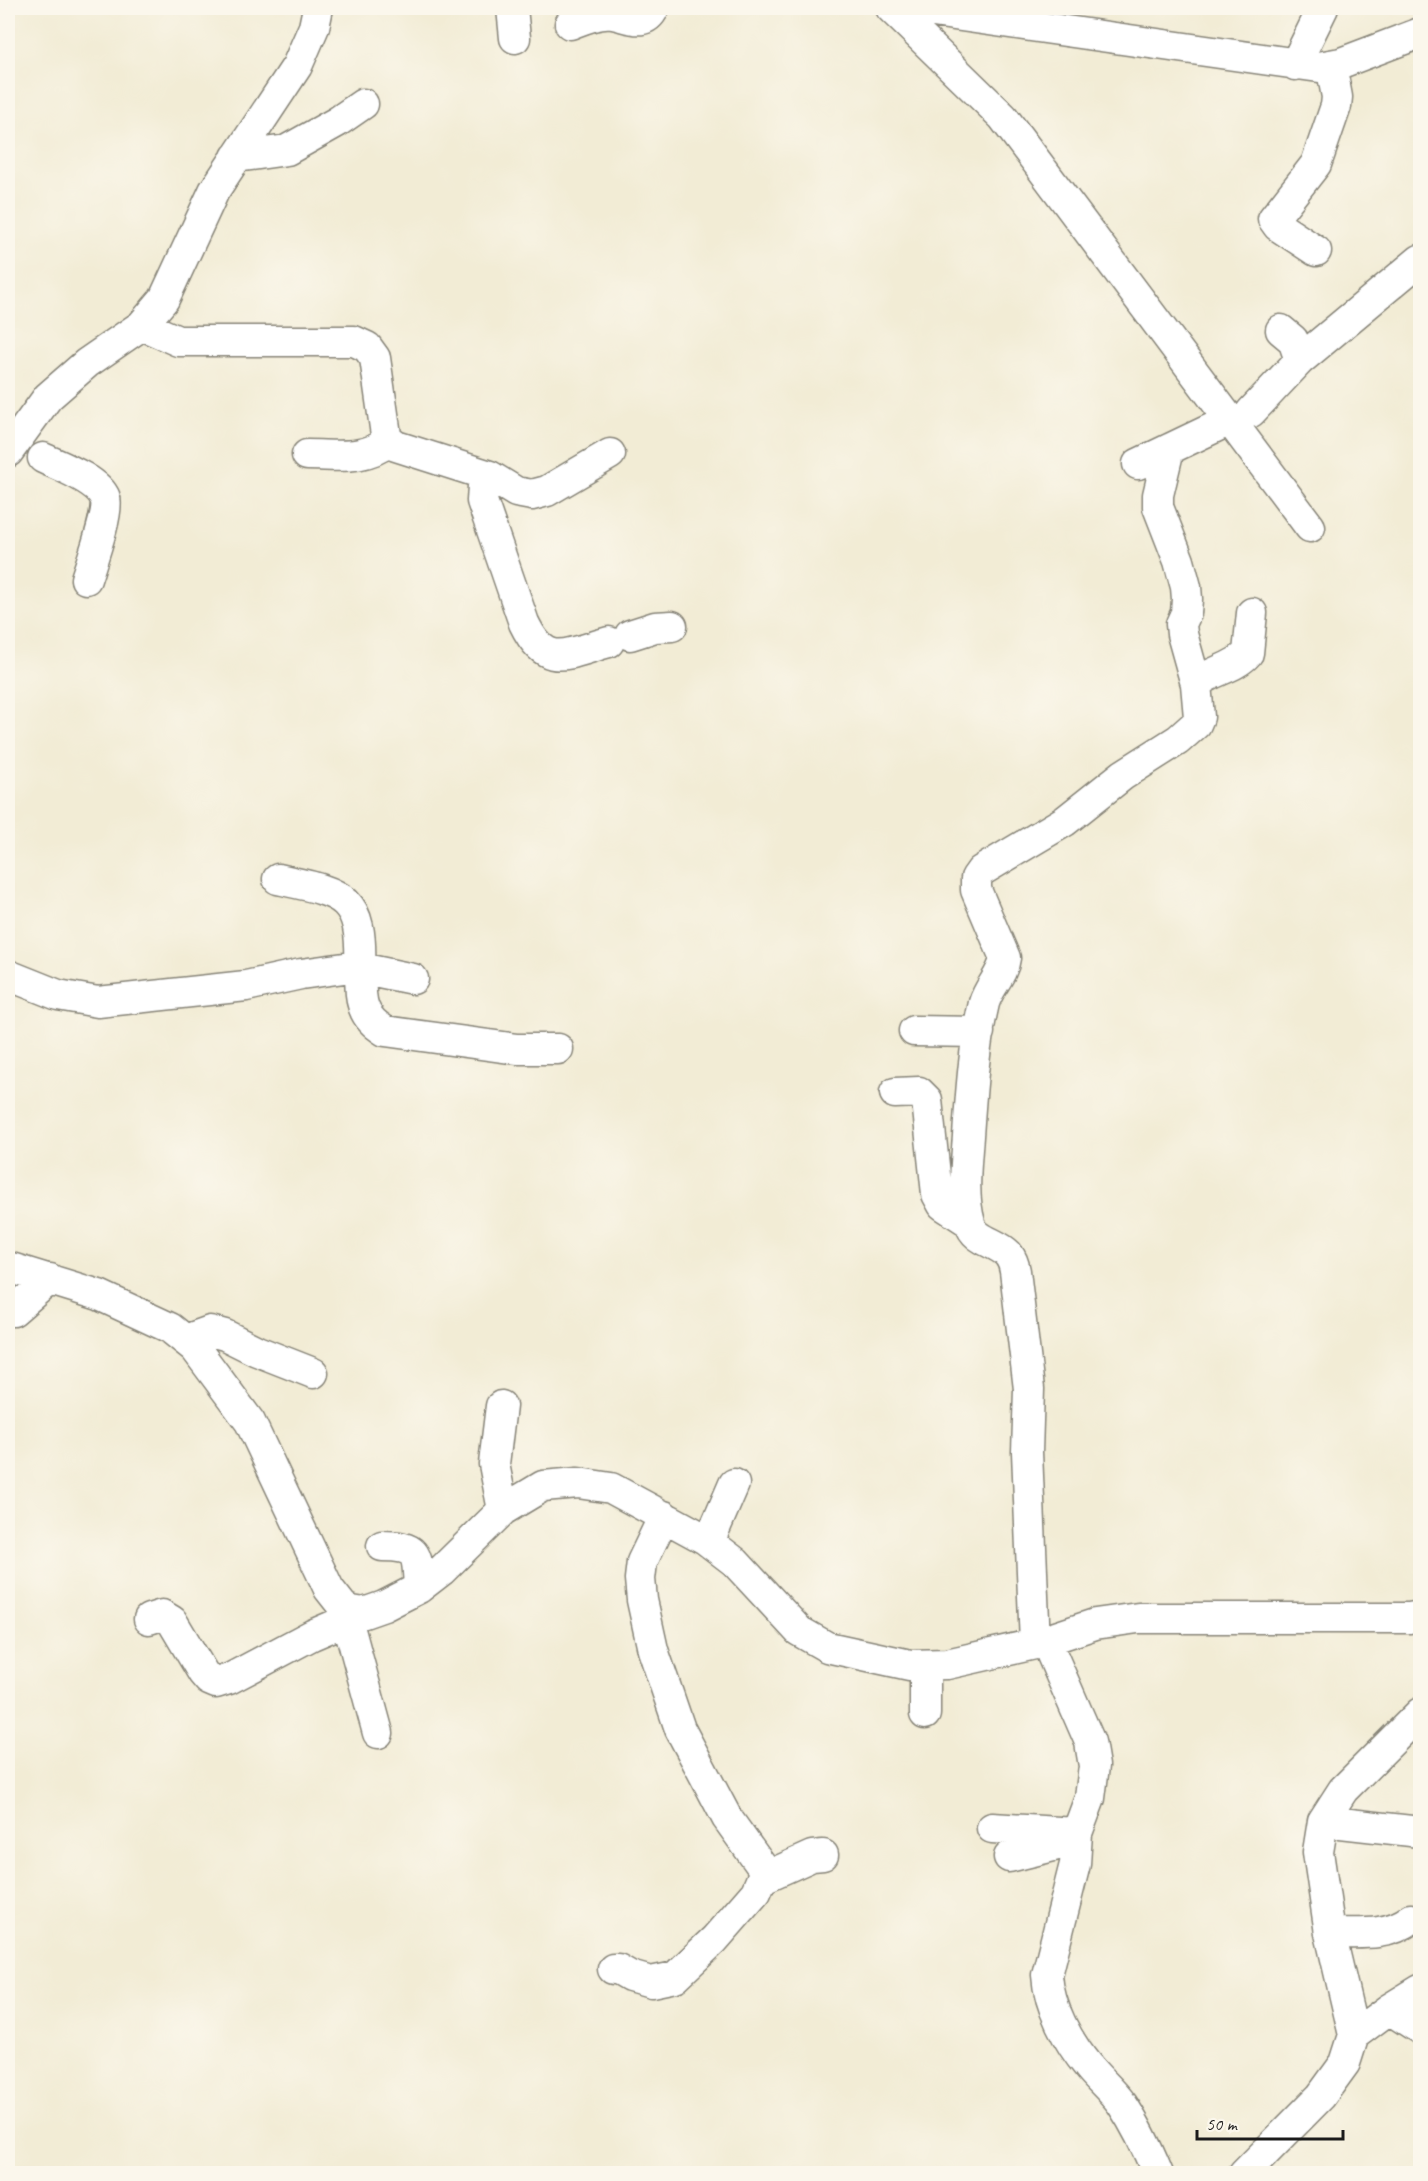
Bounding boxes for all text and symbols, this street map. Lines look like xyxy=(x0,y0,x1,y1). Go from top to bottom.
scale bar xyxy=(1197,2103,1342,2141)
text: 50 m xyxy=(1206,2113,1239,2135)

